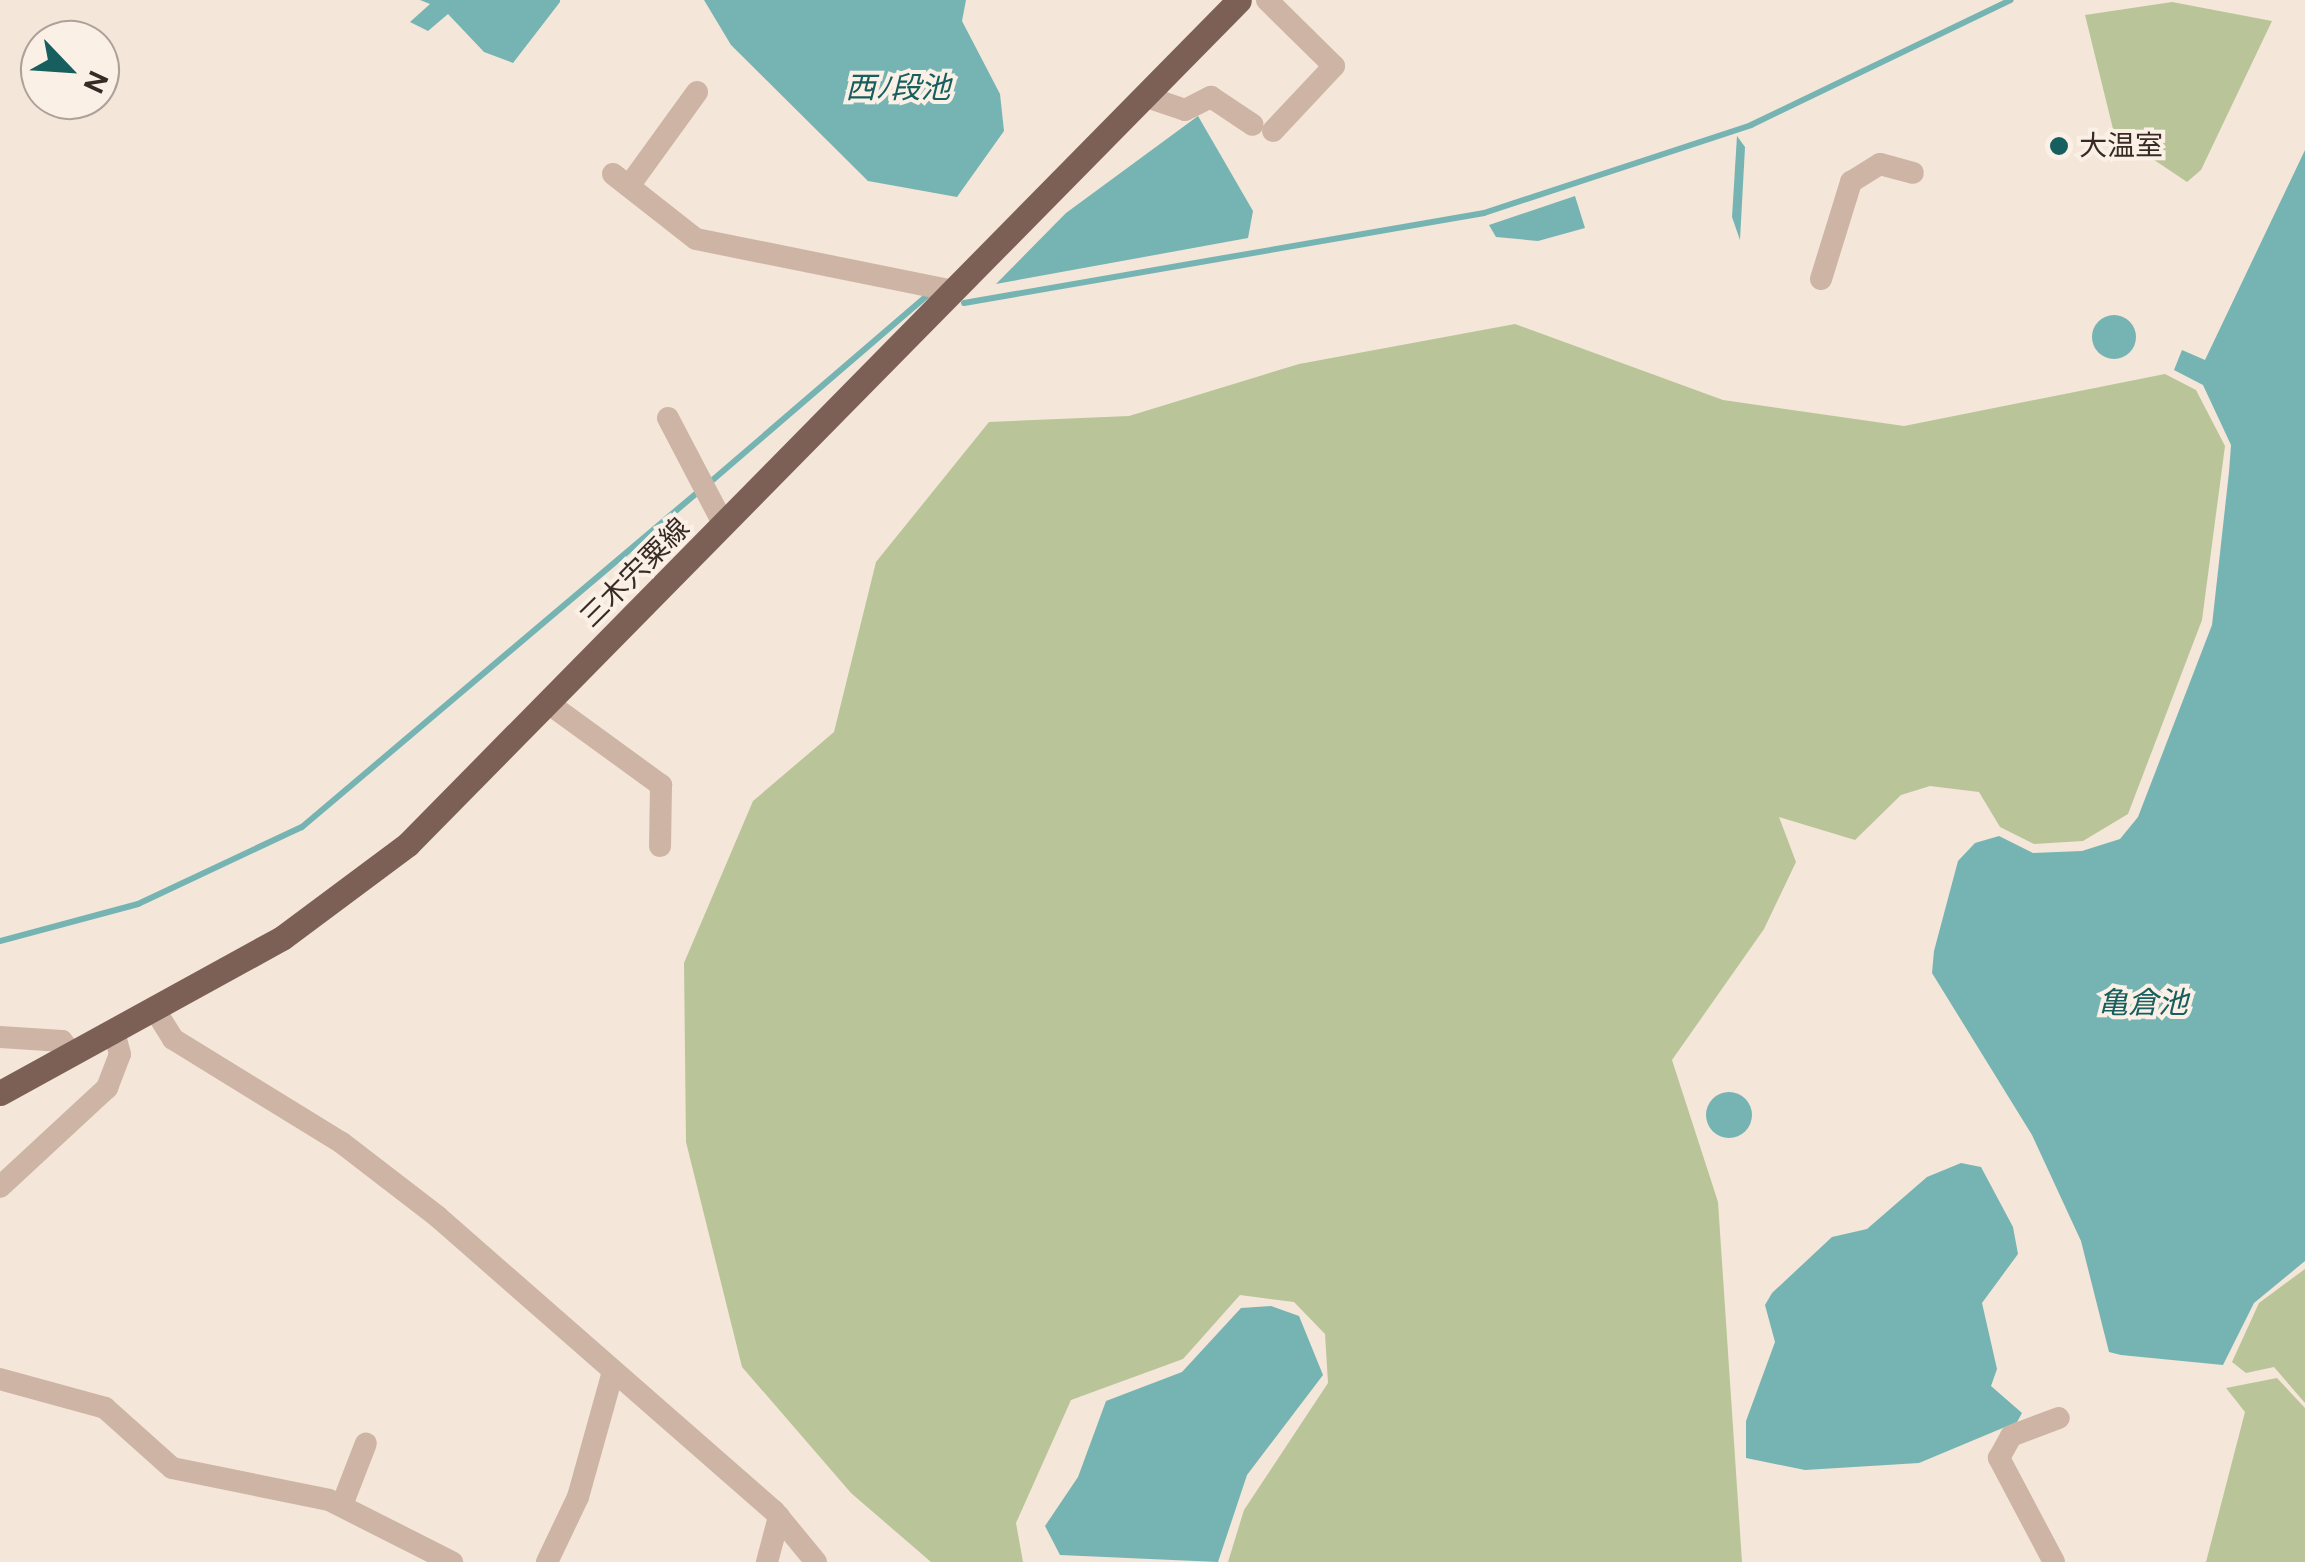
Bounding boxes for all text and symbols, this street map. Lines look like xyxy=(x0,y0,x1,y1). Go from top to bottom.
north arrow xyxy=(20,20,120,120)
text: N xyxy=(75,65,117,99)
water label: 西ﾉ段池 xyxy=(846,70,950,106)
place label: 大温室 xyxy=(2079,129,2163,163)
marker: 大温室 xyxy=(2048,135,2070,157)
street label: 三木宍粟線 xyxy=(574,512,696,634)
water label: 亀倉池 xyxy=(2098,985,2188,1021)

